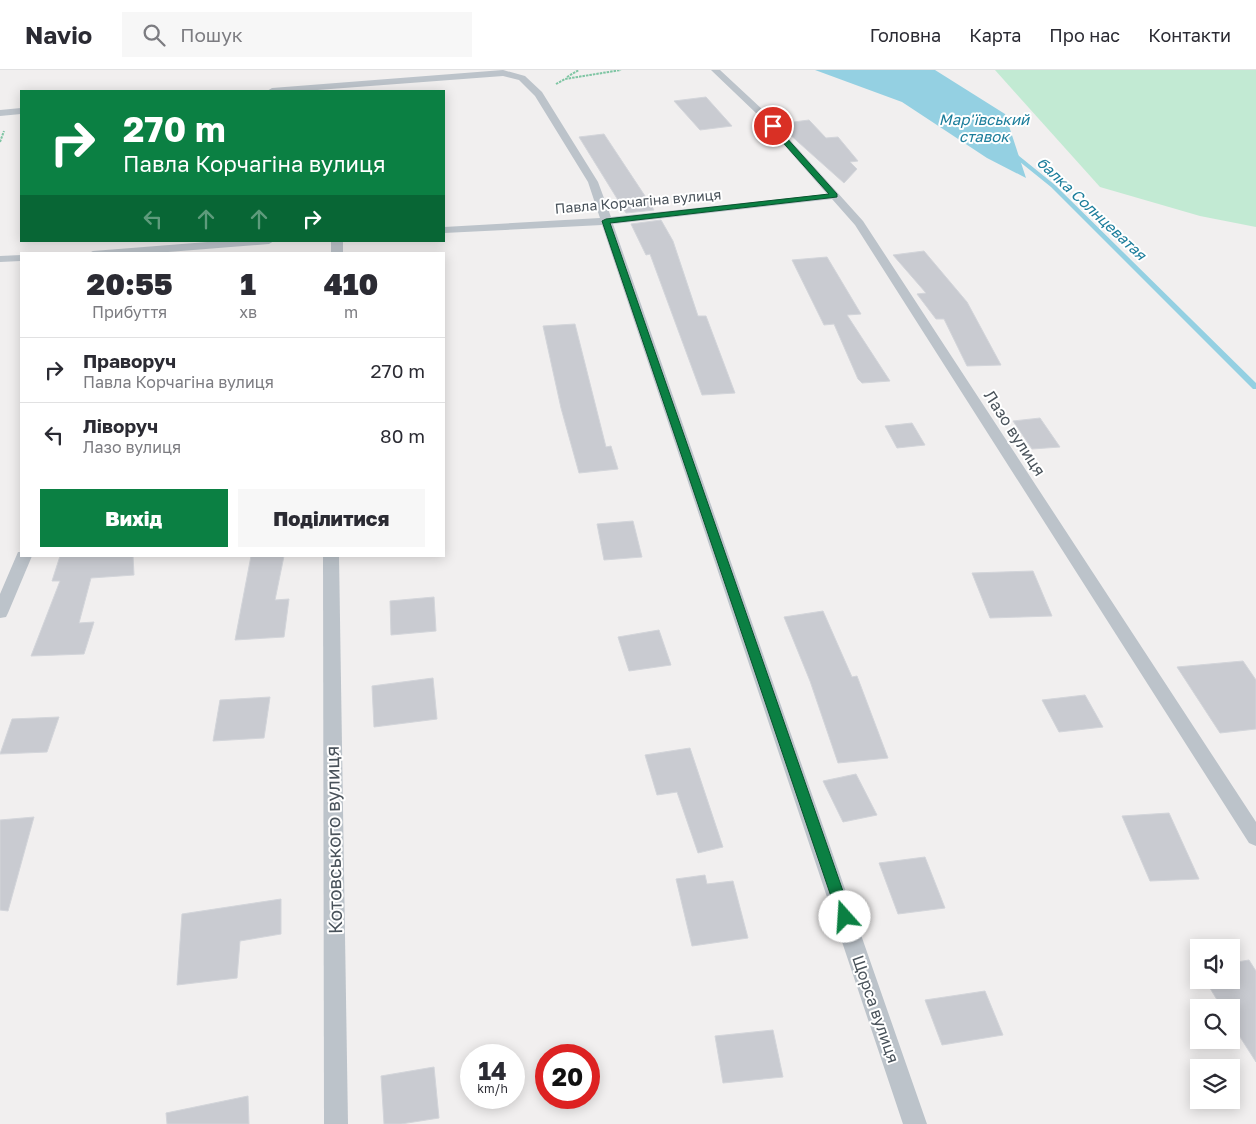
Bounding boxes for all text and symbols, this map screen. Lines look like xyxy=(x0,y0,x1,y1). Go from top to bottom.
search box xyxy=(122,12,472,57)
text: Navio xyxy=(25,20,92,49)
icon: search xyxy=(140,21,168,49)
text: Пошук xyxy=(180,23,243,46)
text: Головна xyxy=(870,24,941,46)
text: Карта xyxy=(969,24,1021,46)
text: Про нас xyxy=(1049,24,1120,46)
text: Контакти xyxy=(1148,24,1231,46)
pin xyxy=(752,105,794,147)
text: 270 m xyxy=(123,108,226,150)
icon: right xyxy=(40,110,105,175)
water label: Мар'ївський ставок xyxy=(939,110,1030,145)
icon: arrive xyxy=(759,112,787,140)
text: Павла Корчагіна вулиця xyxy=(123,150,385,177)
water label: балка Солнцеватая xyxy=(1034,153,1151,264)
street label: Павла Корчагіна вулиця xyxy=(554,185,722,217)
icon: left xyxy=(139,205,167,233)
icon: ahead xyxy=(192,205,220,233)
icon: ahead xyxy=(245,205,273,233)
icon: right xyxy=(298,205,326,233)
text: 20:55 xyxy=(87,266,173,302)
text: 1 xyxy=(240,266,256,302)
text: 410 xyxy=(324,266,378,302)
text: Прибуття xyxy=(92,302,167,322)
text: хв xyxy=(239,302,257,322)
text: m xyxy=(344,302,358,322)
text: Праворуч xyxy=(83,349,176,372)
icon: right xyxy=(40,356,68,384)
text: 270 m xyxy=(371,359,425,382)
text: Павла Корчагіна вулиця xyxy=(83,372,274,392)
street label: Лазо вулиця xyxy=(980,386,1050,480)
text: Ліворуч xyxy=(83,414,158,437)
icon: left xyxy=(40,421,68,449)
text: 80 m xyxy=(380,424,425,447)
text: Лазо вулиця xyxy=(83,437,181,457)
button: Вихід xyxy=(40,489,228,547)
button: Поділитися xyxy=(238,489,425,547)
street label: Котовського вулиця xyxy=(320,746,346,934)
position arrow xyxy=(818,890,870,942)
map controls xyxy=(1190,939,1240,1109)
button: sound xyxy=(1190,939,1240,989)
street label: Щорса вулиця xyxy=(848,952,904,1066)
button: search xyxy=(1190,999,1240,1049)
speed limit sign: 20 xyxy=(535,1044,600,1109)
text: 14 xyxy=(478,1055,507,1086)
button: layers xyxy=(1190,1059,1240,1109)
text: km/h xyxy=(477,1081,508,1096)

